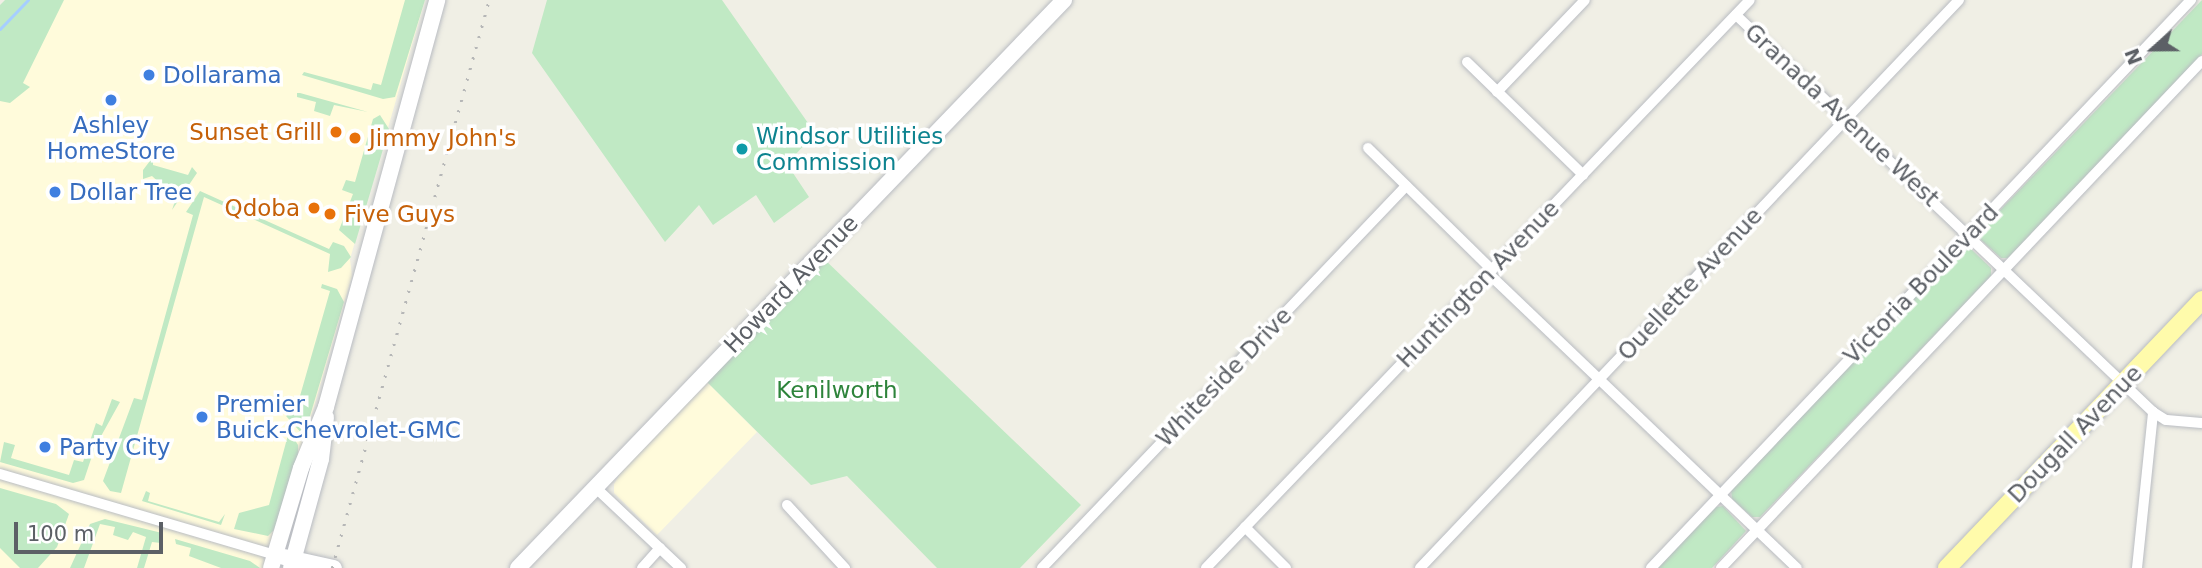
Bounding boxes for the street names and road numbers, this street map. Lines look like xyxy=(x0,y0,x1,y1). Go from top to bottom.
street label: Granada Avenue West xyxy=(1739,18,1945,212)
street label: Huntington Avenue xyxy=(1391,195,1565,373)
street label: Victoria Boulevard xyxy=(1838,199,2004,369)
street label: Ouellette Avenue xyxy=(1612,202,1768,366)
street label: Howard Avenue xyxy=(718,209,864,359)
street label: Whiteside Drive xyxy=(1151,302,1297,452)
street label: Dougall Avenue xyxy=(2002,359,2148,509)

